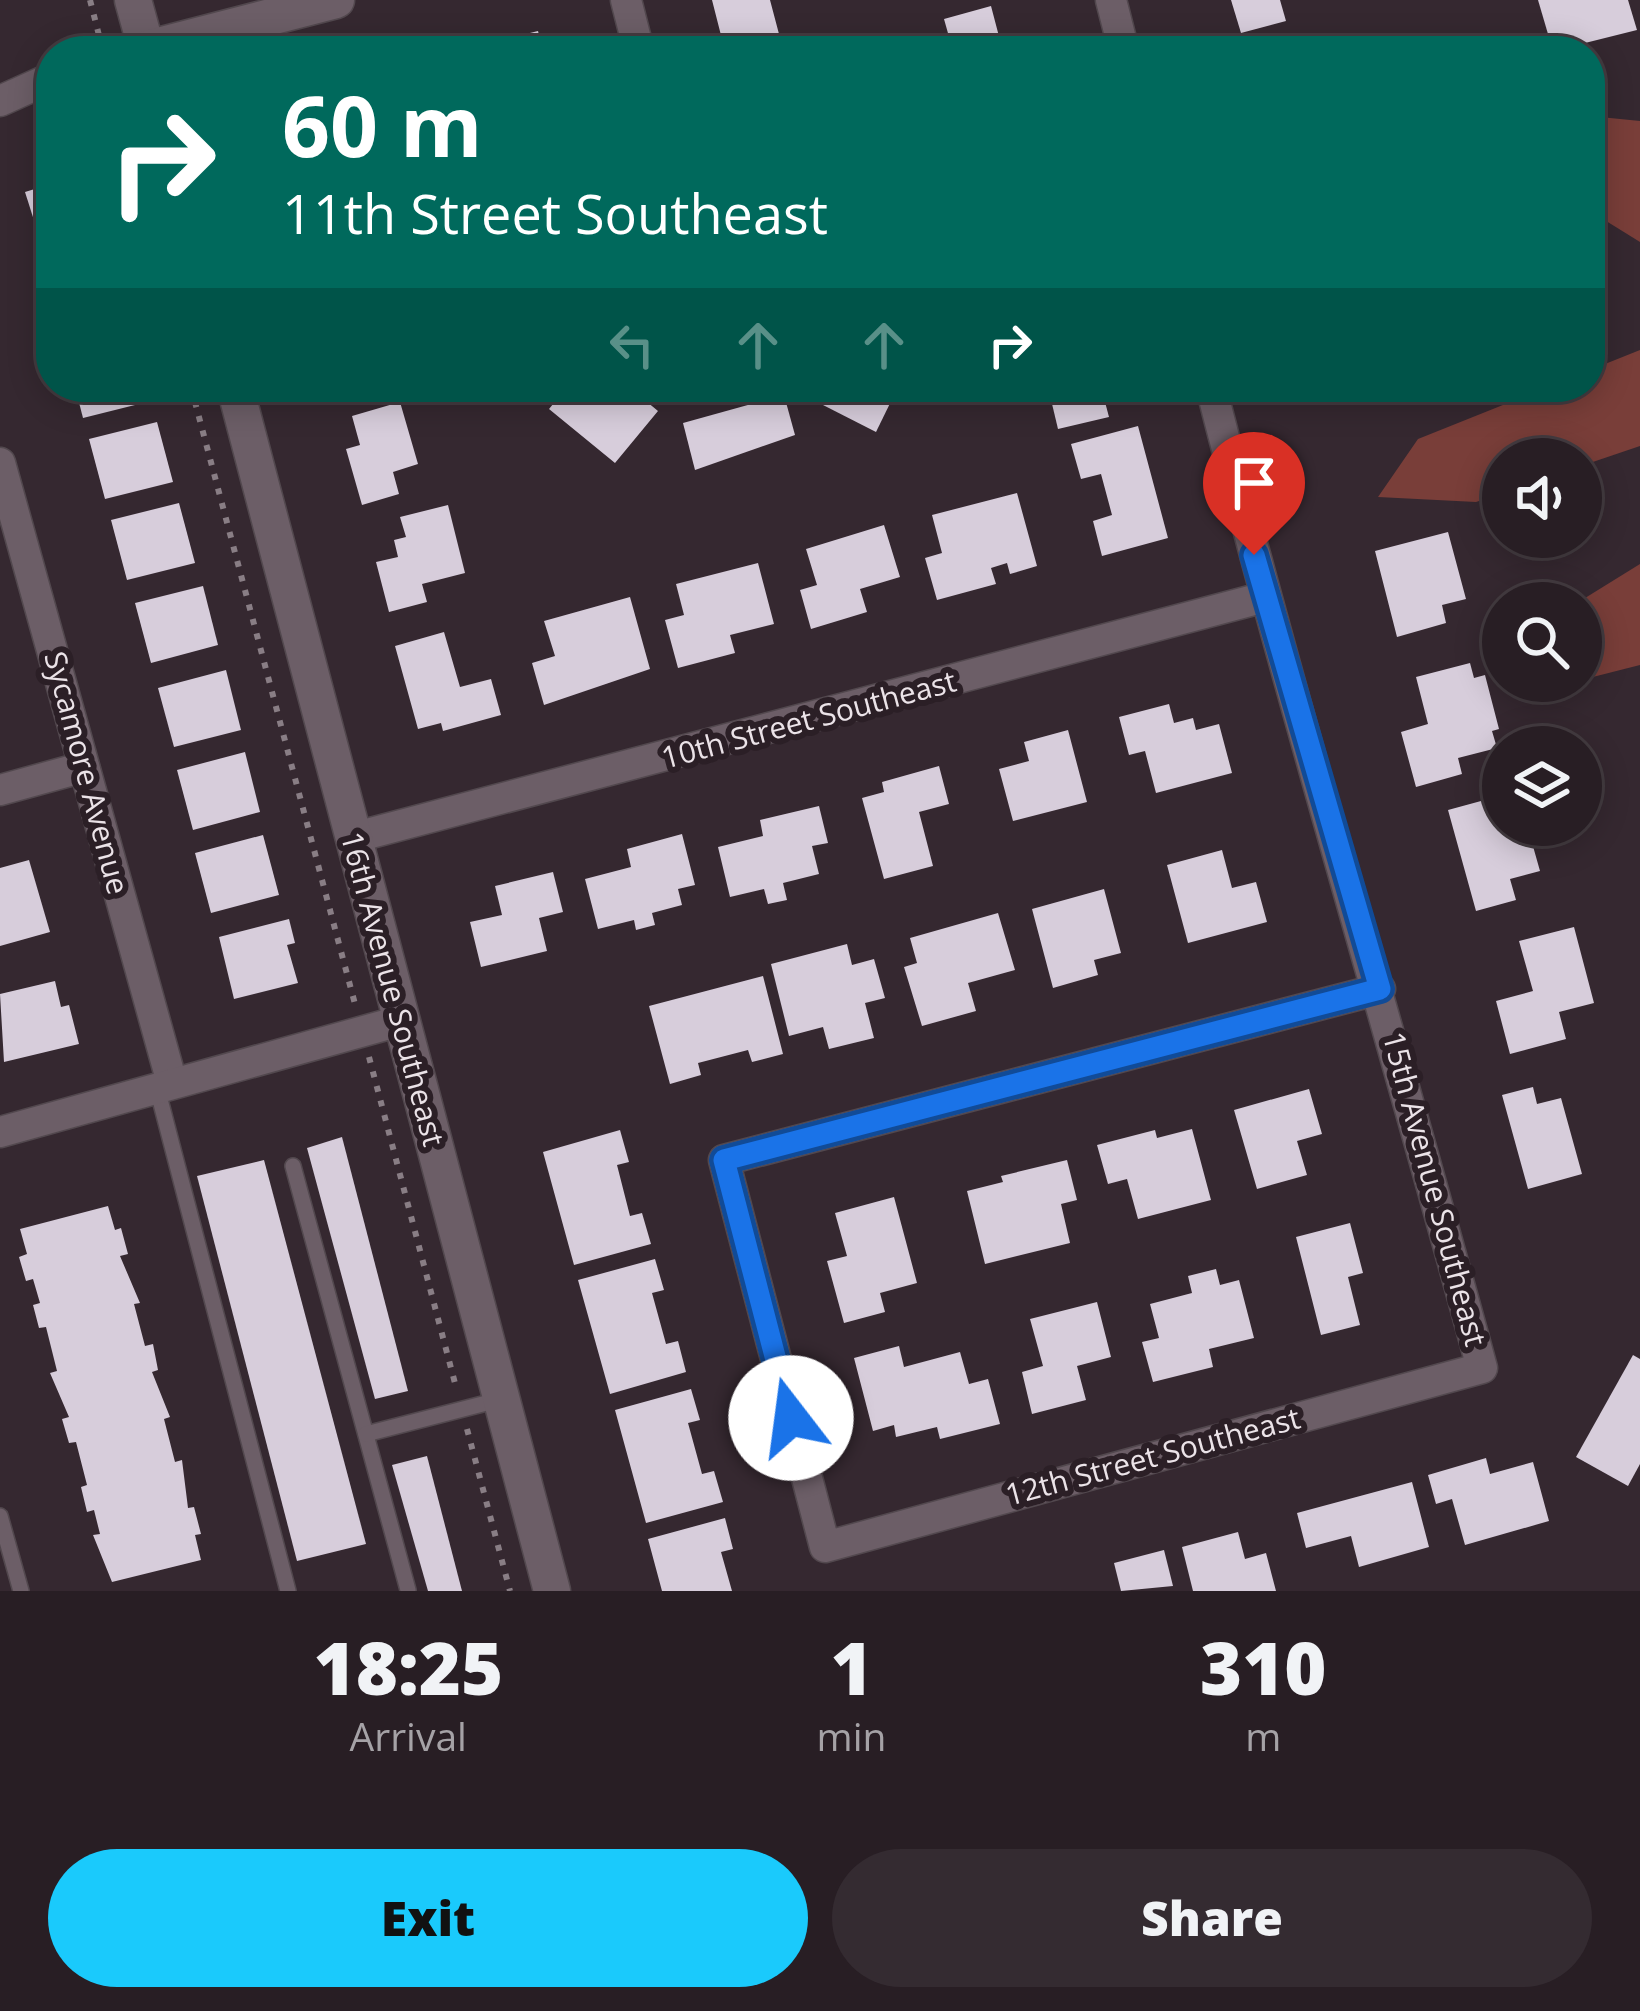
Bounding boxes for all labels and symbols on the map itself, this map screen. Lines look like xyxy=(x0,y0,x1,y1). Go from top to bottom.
pin xyxy=(1203,432,1305,555)
street label: Sycamore Avenue xyxy=(35,647,140,899)
street label: 10th Street Southeast xyxy=(657,660,960,778)
street label: 16th Avenue Southeast xyxy=(332,827,455,1150)
street label: 15th Avenue Southeast xyxy=(1374,1027,1497,1350)
position arrow xyxy=(728,1355,854,1481)
street label: 12th Street Southeast xyxy=(1001,1397,1304,1515)

